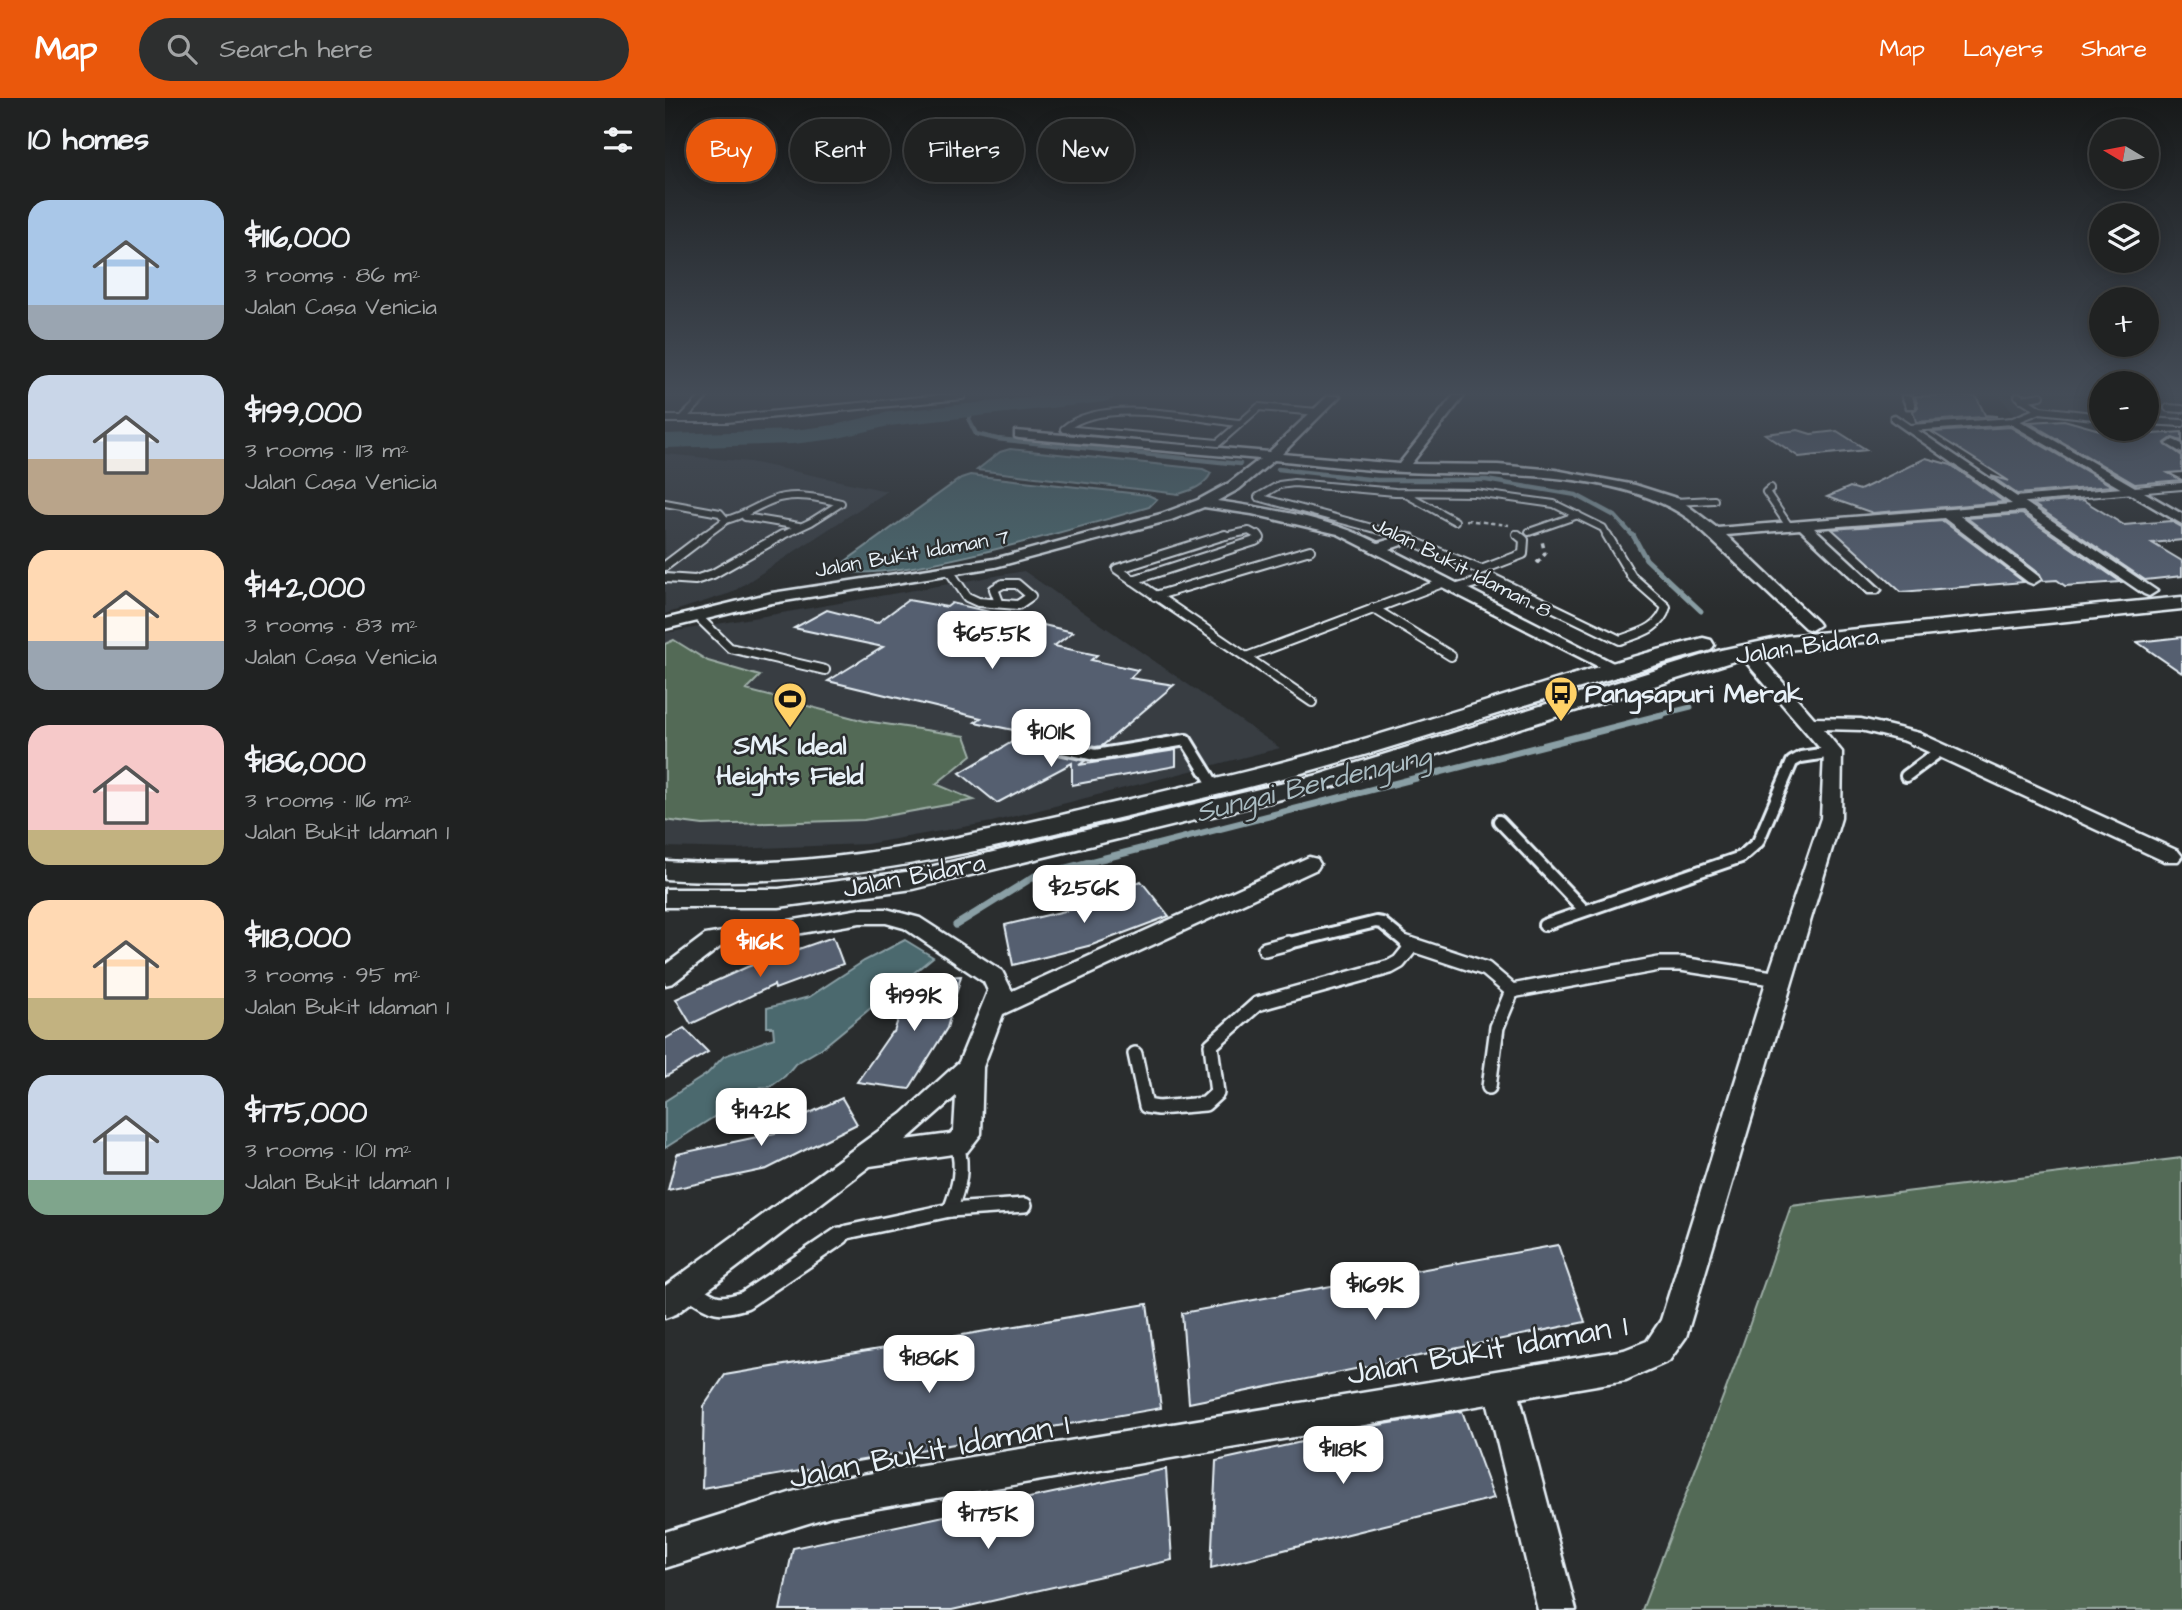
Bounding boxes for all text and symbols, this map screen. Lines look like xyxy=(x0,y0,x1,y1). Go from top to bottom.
search box xyxy=(139,18,629,81)
text: Map xyxy=(35,26,97,72)
icon: search xyxy=(163,30,201,68)
text: Search here xyxy=(219,31,373,67)
text: Map xyxy=(1880,32,1925,66)
text: Layers xyxy=(1963,32,2043,66)
text: Share xyxy=(2081,32,2147,66)
text: 10 homes xyxy=(28,119,149,161)
chip: Buy xyxy=(686,119,776,182)
chip: Rent xyxy=(790,119,890,182)
chip: Filters xyxy=(904,119,1024,182)
chip: New xyxy=(1038,119,1134,182)
north arrow xyxy=(2089,119,2159,189)
map controls xyxy=(2089,119,2159,441)
icon: filters xyxy=(599,121,637,159)
button: layers xyxy=(2089,203,2159,273)
text: $116,000 xyxy=(245,217,350,259)
icon: home xyxy=(84,228,168,312)
text: 3 rooms · 86 m² xyxy=(245,259,421,291)
button: + xyxy=(2089,287,2159,357)
text: Jalan Casa Venicia xyxy=(245,291,437,323)
button: − xyxy=(2089,371,2159,441)
text: $199,000 xyxy=(245,392,362,434)
icon: home xyxy=(84,403,168,487)
text: 3 rooms · 113 m² xyxy=(245,434,409,466)
text: Jalan Casa Venicia xyxy=(245,466,437,498)
street label: Jalan Bukit Idaman 8 xyxy=(1367,510,1557,625)
street label: Jalan Bukit Idaman 7 xyxy=(813,522,1012,585)
text: $142,000 xyxy=(245,567,365,609)
icon: home xyxy=(84,578,168,662)
text: 3 rooms · 83 m² xyxy=(245,609,418,641)
pin: $65.5K xyxy=(935,612,1049,671)
text: $65.5K xyxy=(954,618,1030,650)
street label: Jalan Bidara xyxy=(1733,618,1881,674)
text: Jalan Casa Venicia xyxy=(245,641,437,673)
bus stop icon: Pangsapuri Merak xyxy=(1542,674,1580,723)
place label: Pangsapuri Merak xyxy=(1585,676,1804,715)
sports icon: SMK Ideal Heights Field xyxy=(771,680,809,729)
pin: $101K xyxy=(1002,710,1100,769)
text: $101K xyxy=(1027,716,1075,748)
place label: SMK Ideal Heights Field xyxy=(716,728,864,797)
water label: Sungai Berdengung xyxy=(1192,736,1437,834)
text: $186,000 xyxy=(245,742,366,784)
icon: home xyxy=(84,753,168,837)
text: 3 rooms · 116 m² xyxy=(245,784,412,816)
text: Jalan Bukit Idaman 1 xyxy=(245,816,449,848)
street label: Jalan Bidara xyxy=(840,845,988,907)
pin: $256K xyxy=(1035,866,1133,925)
text: $256K xyxy=(1049,872,1119,904)
text: $118,000 xyxy=(245,917,351,959)
pin: $116K xyxy=(711,920,809,979)
text: $116K xyxy=(736,926,784,958)
icon: home xyxy=(84,928,168,1012)
text: 3 rooms · 95 m² xyxy=(245,959,421,991)
pin: $199K xyxy=(865,974,963,1033)
text: $199K xyxy=(886,980,942,1012)
text: Jalan Bukit Idaman 1 xyxy=(245,991,449,1023)
pin: $142K xyxy=(712,1088,810,1148)
text: $175,000 xyxy=(245,1092,367,1134)
text: $142K xyxy=(732,1095,790,1127)
icon: home xyxy=(84,1103,168,1187)
text: 3 rooms · 101 m² xyxy=(245,1134,412,1166)
text: Jalan Bukit Idaman 1 xyxy=(245,1166,449,1198)
pin: $169K xyxy=(1326,1262,1424,1322)
text: $169K xyxy=(1346,1269,1404,1301)
street label: Jalan Bukit Idaman 1 xyxy=(1343,1304,1631,1397)
pin: $186K xyxy=(880,1336,978,1395)
text: $186K xyxy=(899,1342,959,1374)
street label: Jalan Bukit Idaman 1 xyxy=(785,1402,1073,1501)
pin: $118K xyxy=(1294,1426,1392,1486)
text: $118K xyxy=(1319,1433,1367,1465)
pin: $175K xyxy=(939,1492,1037,1551)
text: $175K xyxy=(958,1498,1018,1530)

